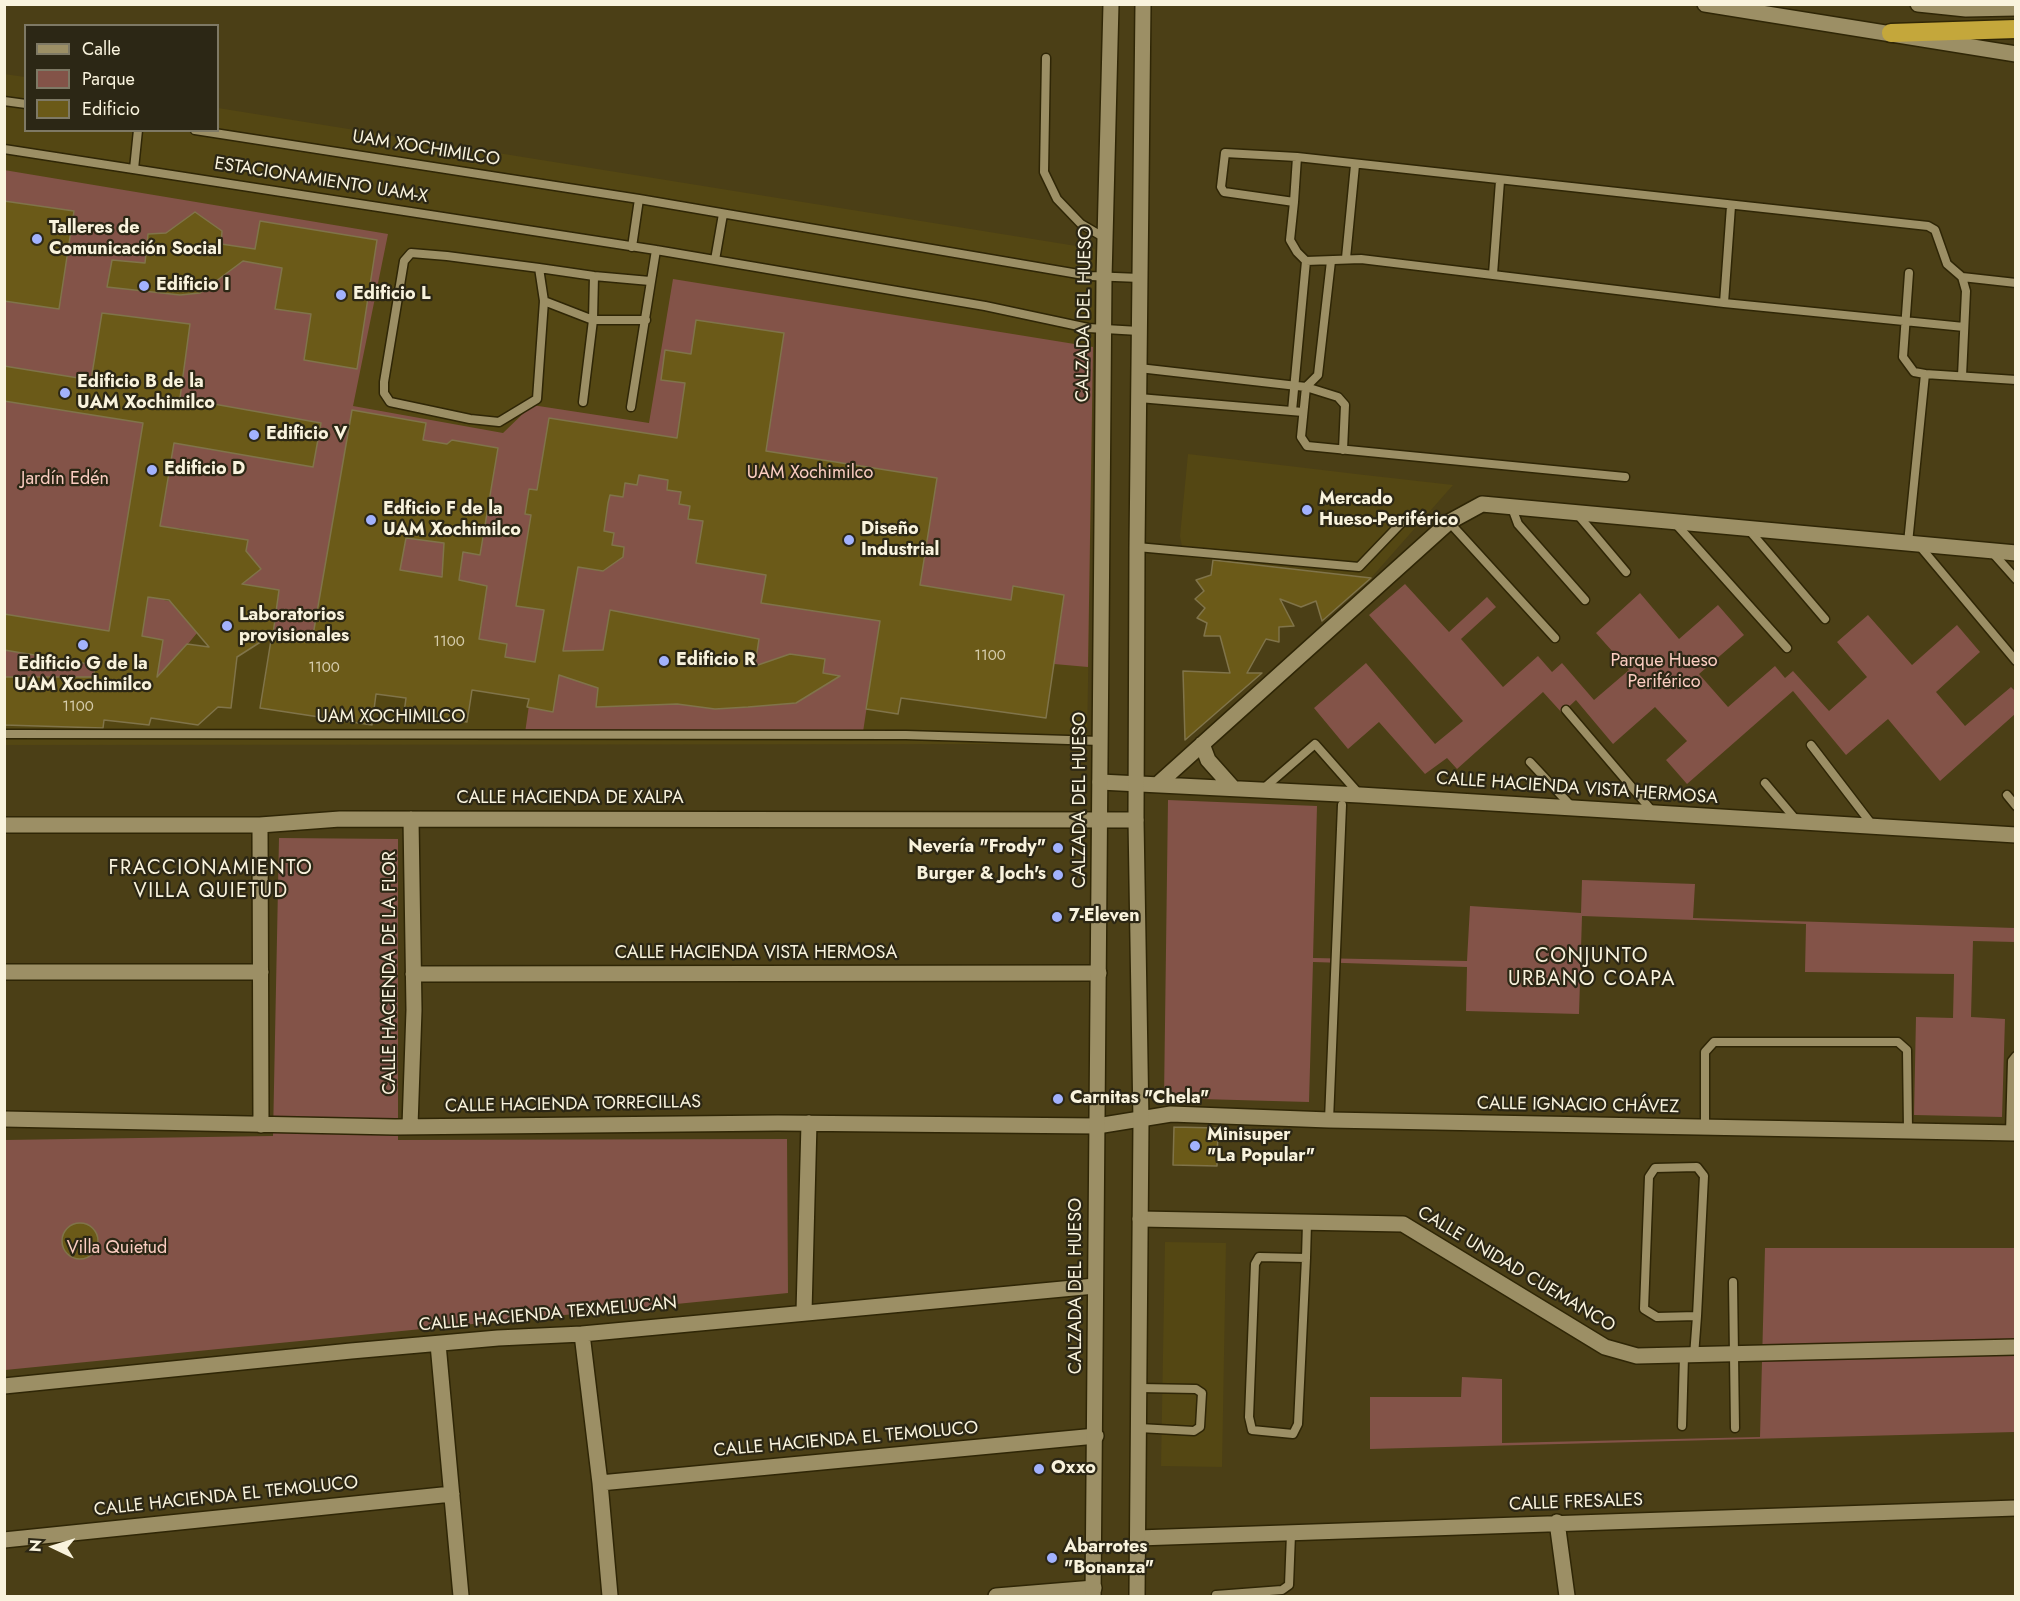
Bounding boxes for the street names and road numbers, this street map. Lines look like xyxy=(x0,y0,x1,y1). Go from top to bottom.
street label: UAM XOCHIMILCO xyxy=(351,127,501,171)
street label: ESTACIONAMIENTO UAM-X xyxy=(213,153,429,209)
street label: CALZADA DEL HUESO xyxy=(1073,226,1097,402)
street label: UAM XOCHIMILCO xyxy=(316,707,466,729)
street label: CALZADA DEL HUESO xyxy=(1070,712,1092,888)
street label: CALLE HACIENDA VISTA HERMOSA xyxy=(1435,768,1719,810)
street label: CALLE HACIENDA DE XALPA xyxy=(456,788,684,810)
street label: CALLE HACIENDA DE LA FLOR xyxy=(380,851,402,1095)
street label: CALLE HACIENDA VISTA HERMOSA xyxy=(615,943,897,965)
street label: CALLE HACIENDA TORRECILLAS xyxy=(445,1092,701,1118)
street label: CALLE IGNACIO CHÁVEZ xyxy=(1477,1093,1679,1119)
street label: CALZADA DEL HUESO xyxy=(1066,1198,1088,1374)
street label: CALLE UNIDAD CUEMANCO xyxy=(1413,1202,1619,1338)
street label: CALLE HACIENDA TEXMELUCAN xyxy=(418,1293,678,1337)
street label: CALLE HACIENDA EL TEMOLUCO xyxy=(713,1418,979,1462)
street label: CALLE HACIENDA EL TEMOLUCO xyxy=(93,1472,359,1522)
street label: CALLE FRESALES xyxy=(1509,1490,1643,1516)

